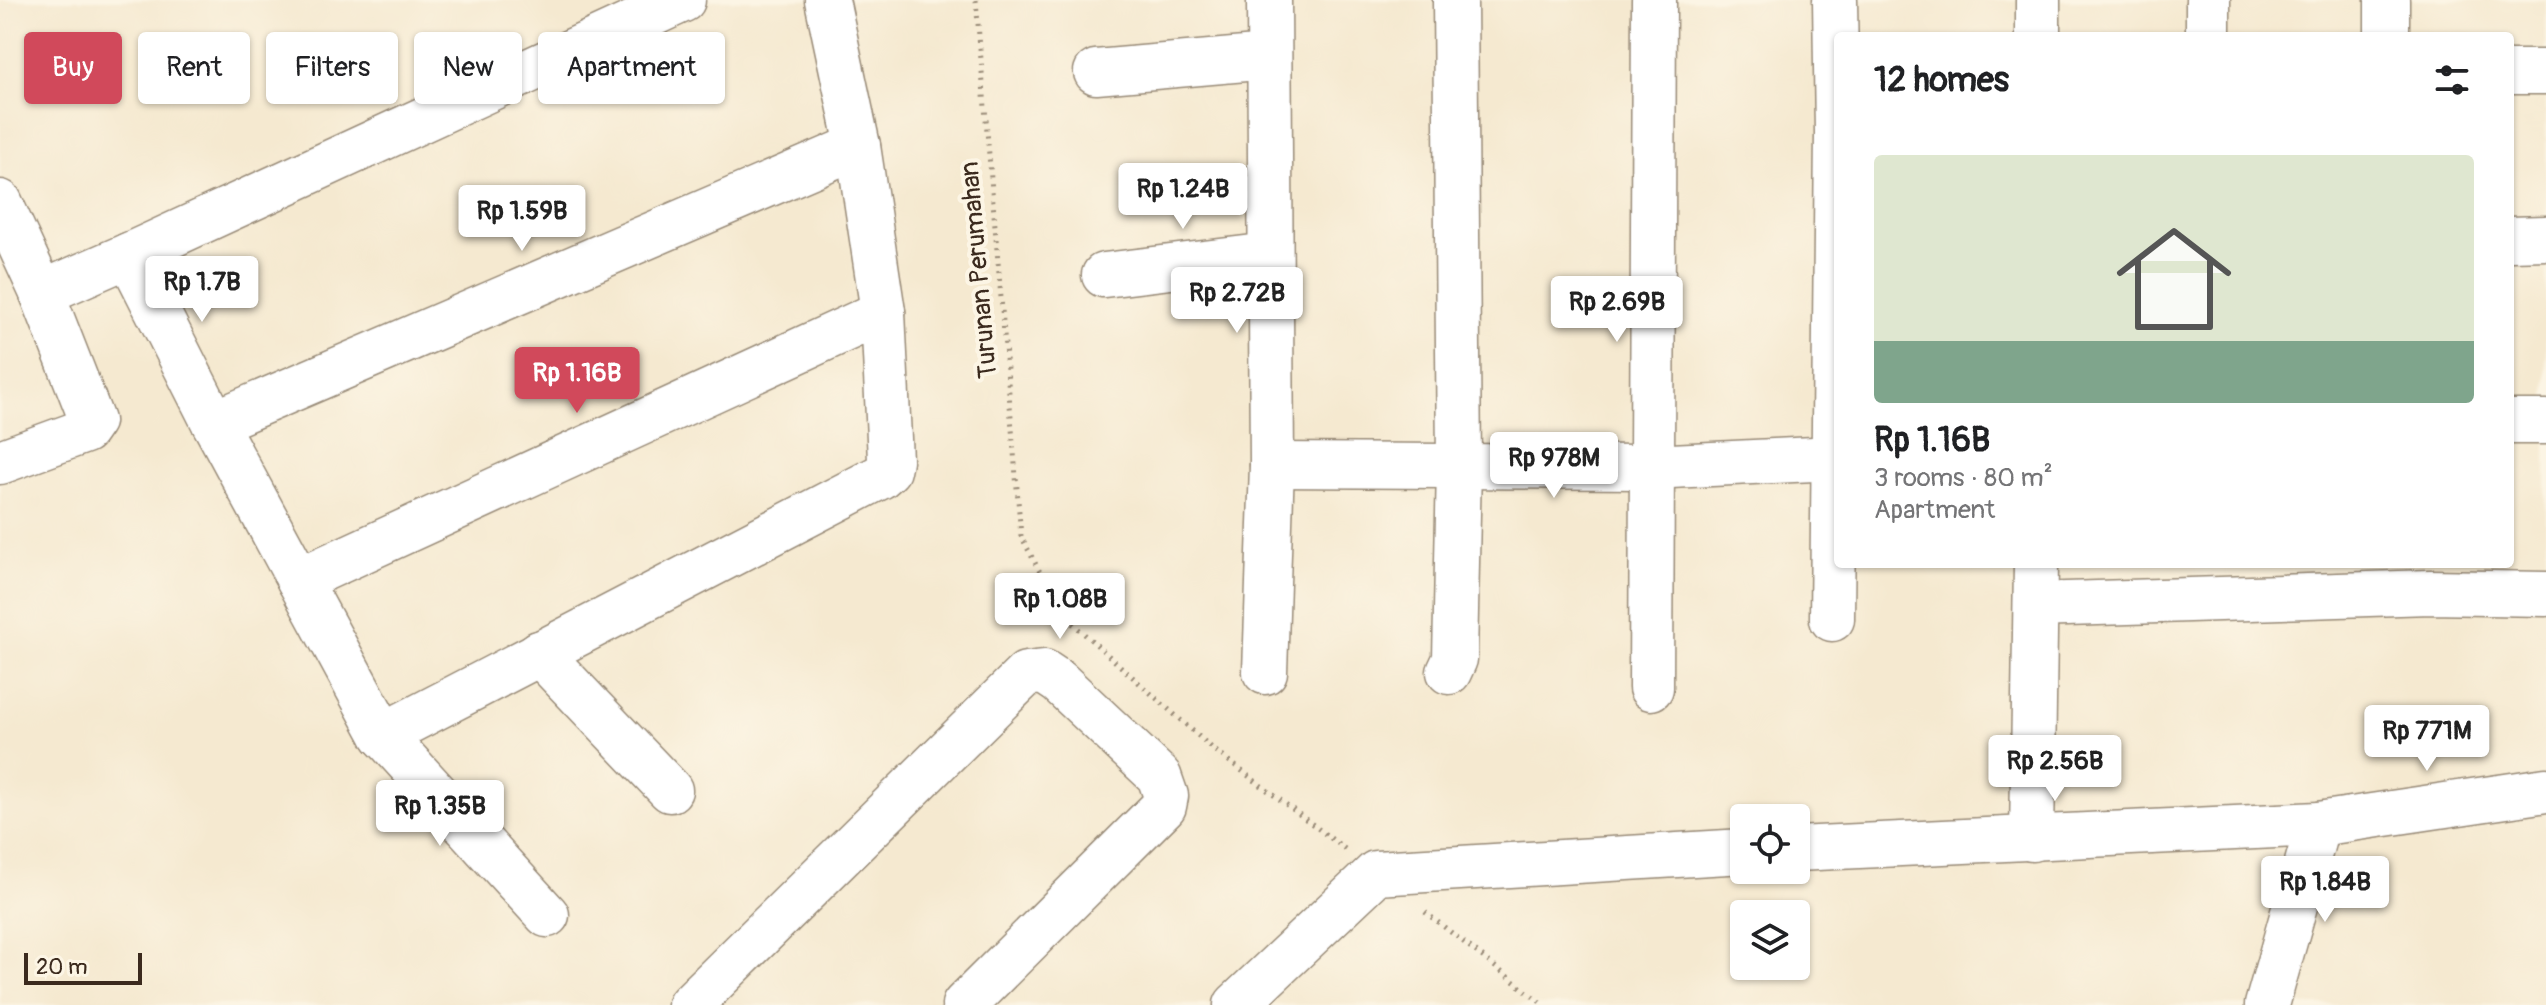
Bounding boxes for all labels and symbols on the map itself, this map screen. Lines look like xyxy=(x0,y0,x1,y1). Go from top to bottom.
street label: Turunan Perumahan xyxy=(954,160,1004,380)
pin: Rp 1.24B xyxy=(1100,163,1266,231)
pin: Rp 1.59B xyxy=(439,185,605,253)
pin: Rp 1.7B xyxy=(128,256,276,324)
pin: Rp 2.72B xyxy=(1154,267,1320,335)
pin: Rp 2.69B xyxy=(1534,276,1700,344)
pin: Rp 1.16B xyxy=(494,347,660,415)
pin: Rp 978M xyxy=(1480,432,1628,500)
pin: Rp 1.08B xyxy=(977,573,1143,641)
pin: Rp 771M xyxy=(2353,705,2501,773)
pin: Rp 2.56B xyxy=(1972,735,2138,803)
pin: Rp 1.35B xyxy=(357,780,523,848)
pin: Rp 1.84B xyxy=(2242,856,2408,924)
scale bar xyxy=(24,949,142,985)

